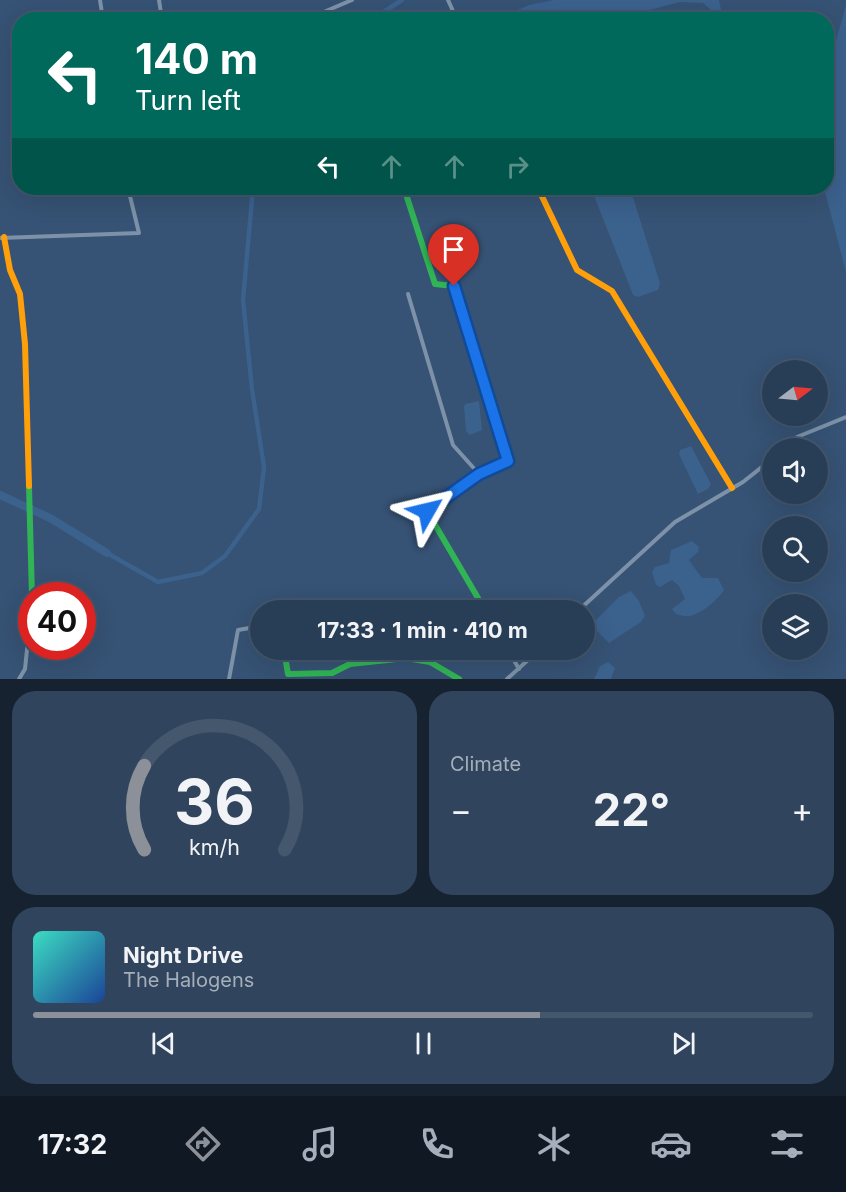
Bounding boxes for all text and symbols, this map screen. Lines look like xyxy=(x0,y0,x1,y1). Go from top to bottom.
text: 140 m xyxy=(135,33,258,84)
icon: left xyxy=(36,36,114,114)
text: Turn left xyxy=(135,84,241,117)
icon: left xyxy=(312,150,345,183)
icon: ahead xyxy=(375,150,408,183)
icon: ahead xyxy=(438,150,471,183)
icon: right xyxy=(501,150,534,183)
pin xyxy=(428,224,479,286)
icon: arrive xyxy=(437,233,470,266)
north arrow xyxy=(762,360,828,426)
map controls xyxy=(762,360,828,660)
button: sound xyxy=(762,438,828,504)
position arrow xyxy=(395,479,459,543)
button: search xyxy=(762,516,828,582)
speed limit sign: 40 xyxy=(18,582,96,660)
button: layers xyxy=(762,594,828,660)
text: 17:33 · 1 min · 410 m xyxy=(317,617,528,643)
text: Climate xyxy=(450,752,521,776)
text: 36 xyxy=(174,764,255,839)
text: 22° xyxy=(593,782,670,837)
text: − xyxy=(450,790,472,830)
text: + xyxy=(791,790,813,830)
text: km/h xyxy=(189,834,240,860)
text: Night Drive xyxy=(123,942,243,968)
text: The Halogens xyxy=(123,968,254,992)
icon: previous xyxy=(147,1027,180,1060)
icon: pause xyxy=(407,1027,440,1060)
icon: next xyxy=(667,1027,700,1060)
icon: directions xyxy=(182,1123,224,1165)
icon: music xyxy=(299,1123,341,1165)
icon: phone xyxy=(416,1123,458,1165)
icon: climate xyxy=(533,1123,575,1165)
icon: car xyxy=(650,1123,692,1165)
icon: filters xyxy=(766,1123,808,1165)
text: 17:32 xyxy=(37,1128,107,1161)

